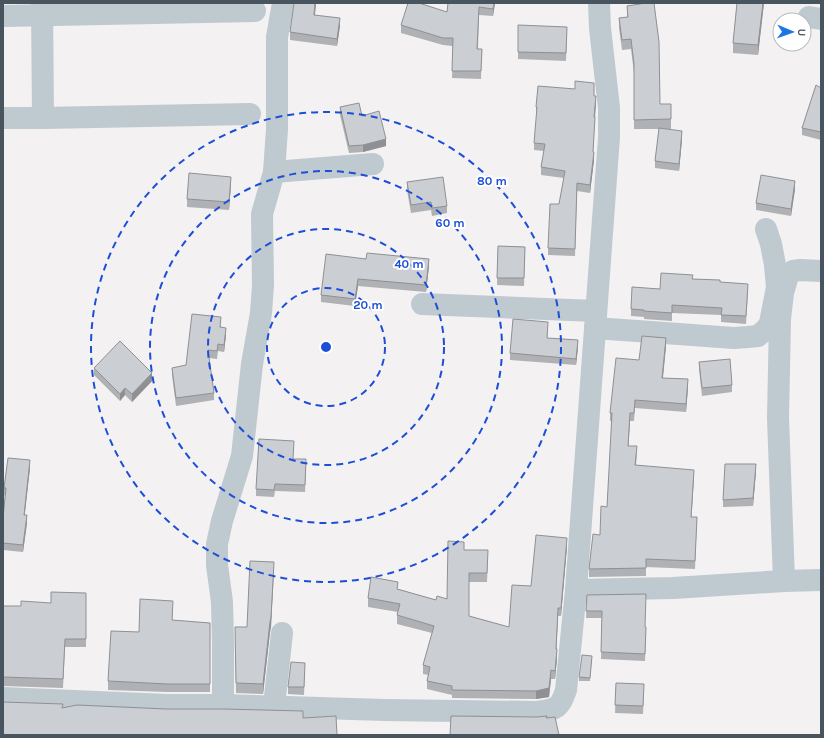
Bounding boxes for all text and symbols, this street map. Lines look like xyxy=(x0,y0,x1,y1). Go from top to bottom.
north arrow xyxy=(772,12,812,52)
text: U xyxy=(795,28,808,36)
text: 80 m xyxy=(477,174,507,188)
text: 60 m xyxy=(435,216,465,230)
text: 40 m xyxy=(394,257,424,271)
text: 20 m xyxy=(353,298,383,312)
centre of rings xyxy=(319,340,333,354)

